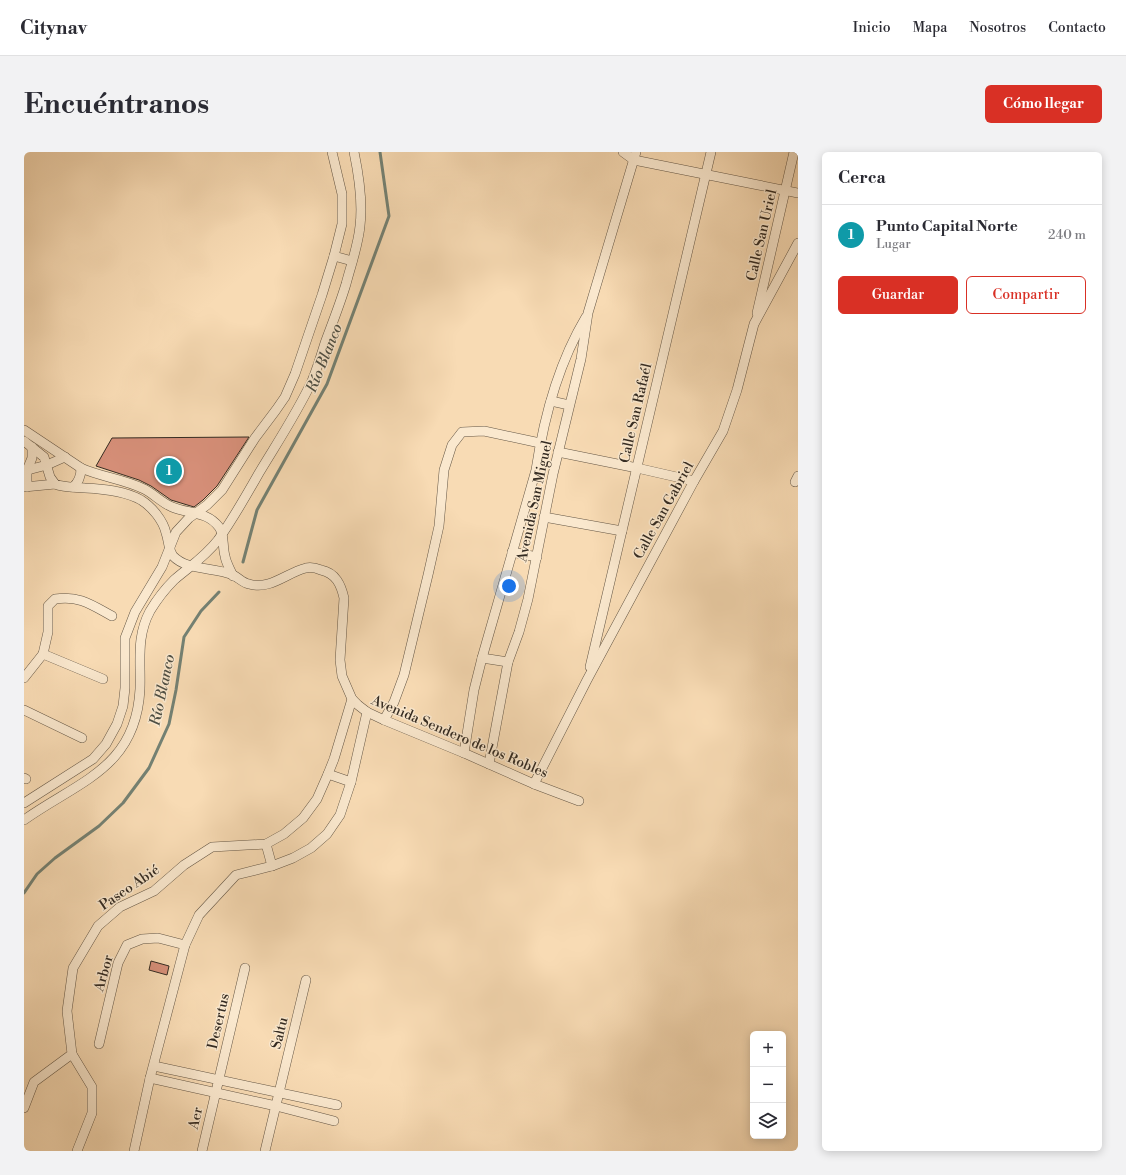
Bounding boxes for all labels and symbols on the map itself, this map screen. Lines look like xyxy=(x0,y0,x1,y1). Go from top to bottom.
street label: Calle San Uriel xyxy=(743,188,781,283)
water label: Río Blanco xyxy=(302,321,347,396)
street label: Calle San Rafaél xyxy=(616,362,656,465)
street label: Avenida San Miguel xyxy=(513,439,557,564)
pin: 1 xyxy=(156,456,182,486)
street label: Calle San Gabriel xyxy=(630,459,698,562)
your location xyxy=(499,576,519,596)
water label: Río Blanco xyxy=(145,652,179,729)
street label: Avenida Sendero de los Robles xyxy=(368,691,551,782)
street label: Paseo Abié xyxy=(96,861,163,915)
street label: Arbor xyxy=(90,953,118,995)
street label: Desertus xyxy=(204,992,234,1051)
street label: Saltu xyxy=(267,1015,293,1051)
street label: Aer xyxy=(184,1105,207,1132)

